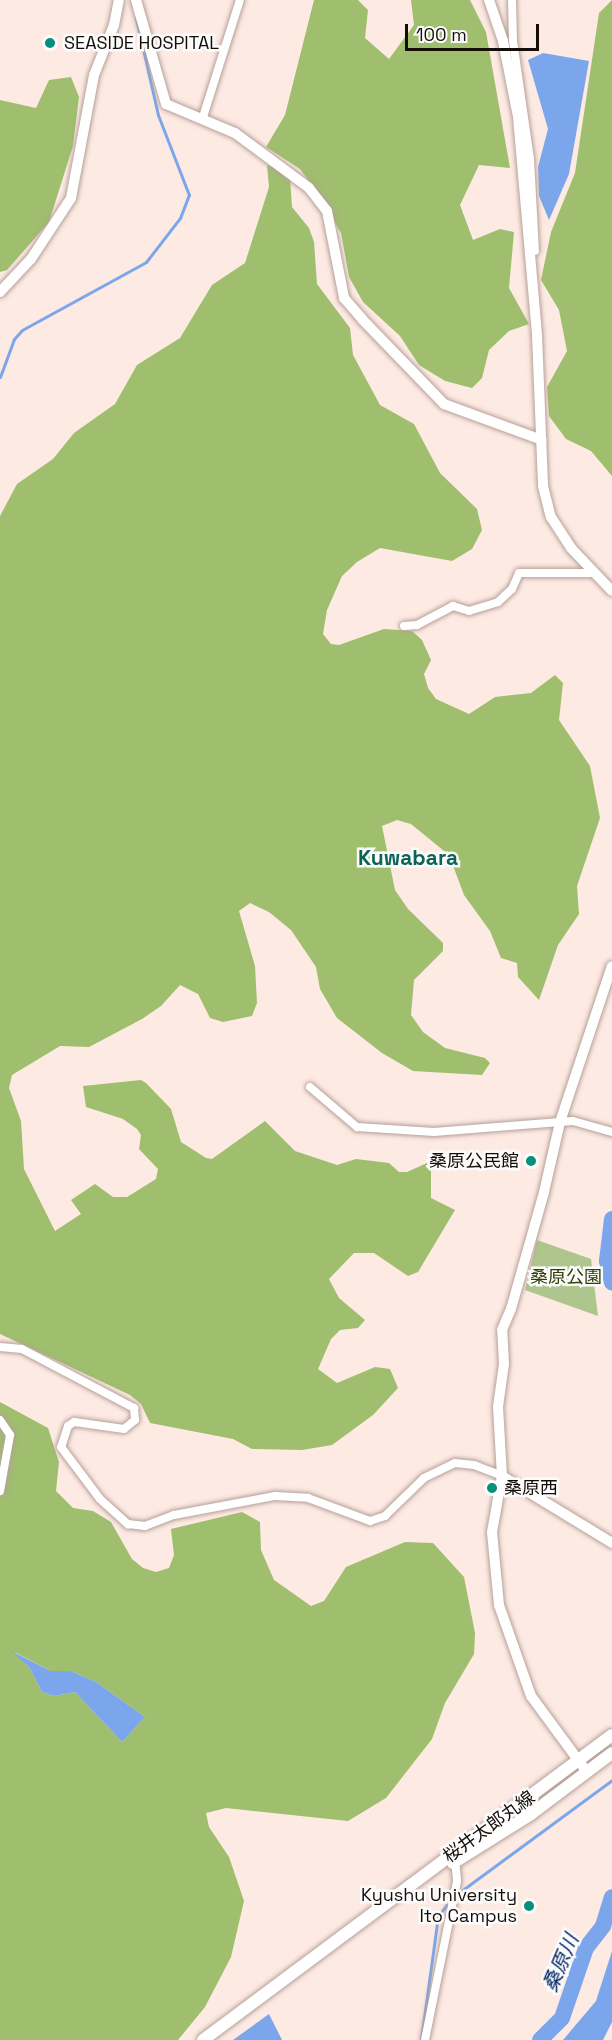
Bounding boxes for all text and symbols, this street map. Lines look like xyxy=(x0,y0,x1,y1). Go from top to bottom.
scale bar xyxy=(408,12,542,50)
text: 100 m xyxy=(416,23,467,46)
place label: SEASIDE HOSPITAL xyxy=(64,32,219,54)
marker: SEASIDE HOSPITAL xyxy=(41,34,59,52)
district label: Kuwabara xyxy=(358,845,458,871)
place label: 桑原公民館 xyxy=(429,1150,519,1172)
marker: 桑原公民館 xyxy=(524,1154,538,1168)
park label: 桑原公園 xyxy=(530,1266,602,1288)
place label: 桑原西 xyxy=(504,1477,558,1499)
marker: 桑原西 xyxy=(485,1481,499,1495)
street label: 桜井太郎丸線 xyxy=(439,1787,539,1867)
place label: Kyushu University Ito Campus xyxy=(361,1885,517,1928)
marker: Kyushu University Ito Campus xyxy=(522,1899,536,1913)
water label: 桑原川 xyxy=(538,1931,584,1995)

